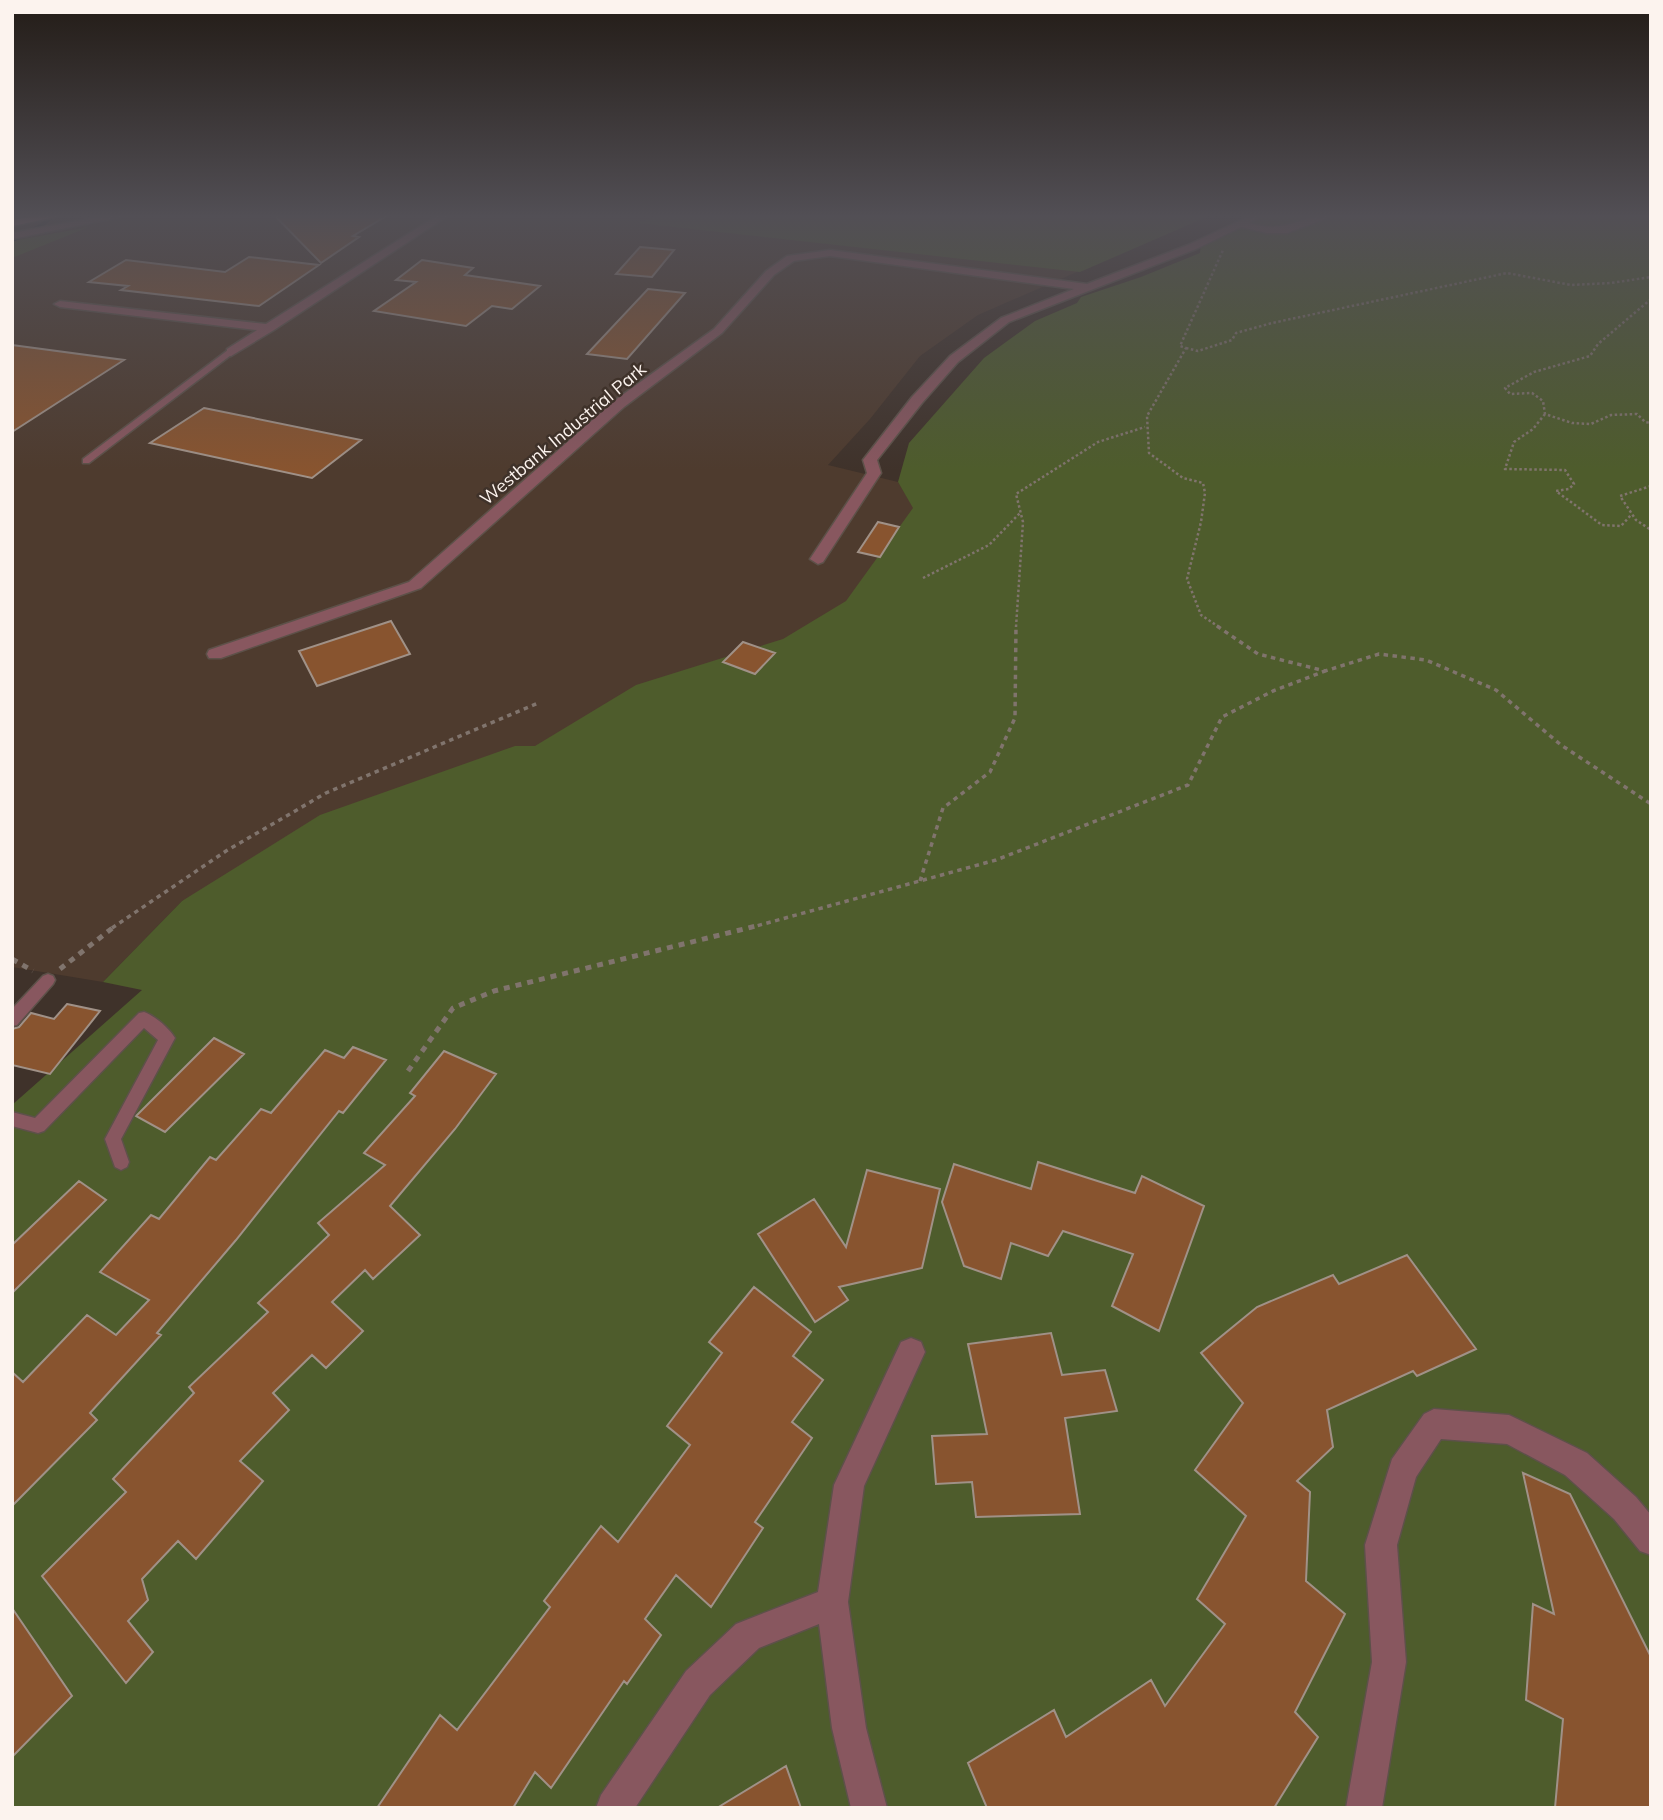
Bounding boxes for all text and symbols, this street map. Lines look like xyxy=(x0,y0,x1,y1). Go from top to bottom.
street label: Westbank Industrial Park xyxy=(475,357,651,510)

